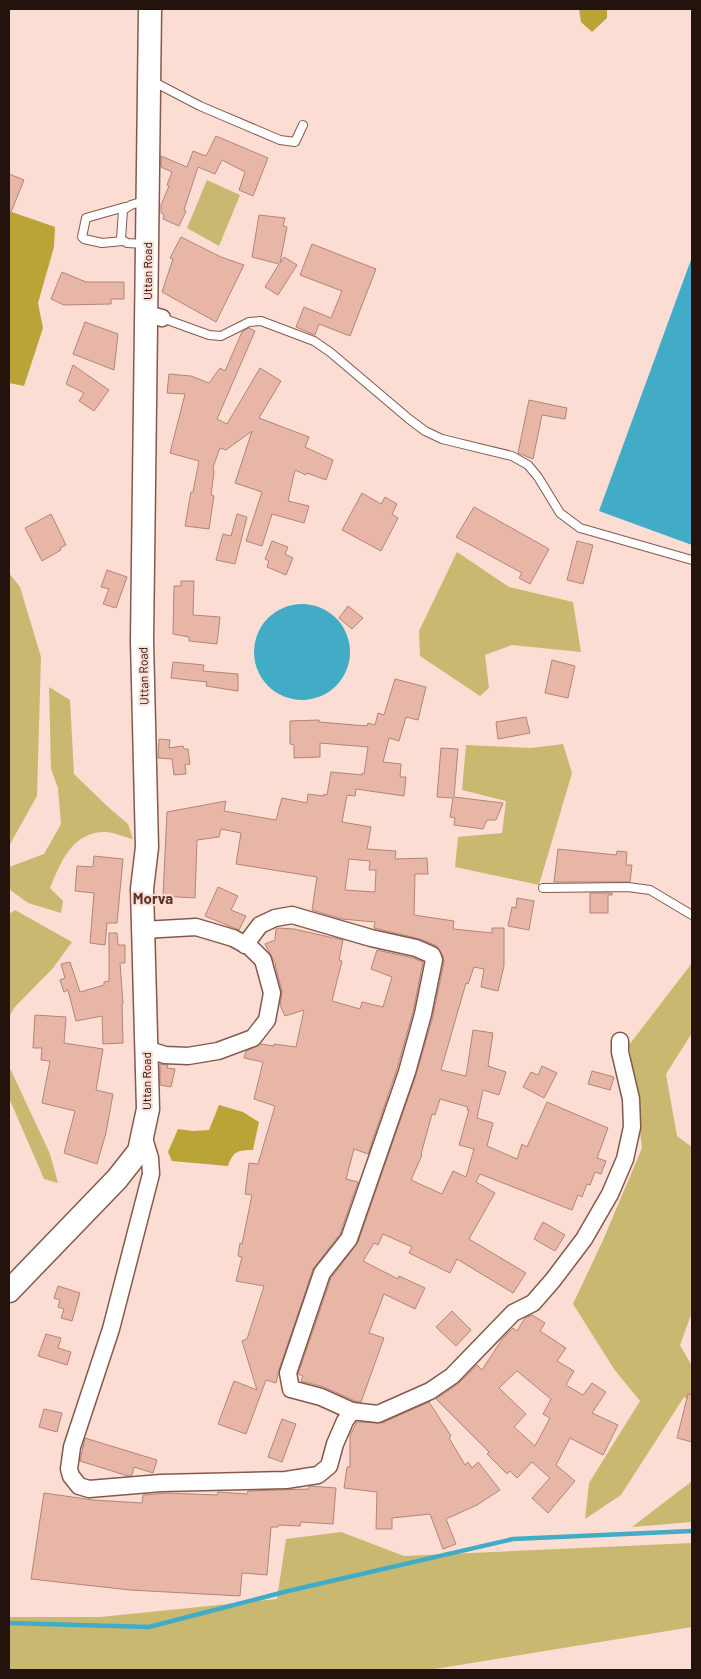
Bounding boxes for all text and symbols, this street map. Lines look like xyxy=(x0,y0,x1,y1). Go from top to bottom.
street label: Uttan Road xyxy=(140,242,154,300)
street label: Uttan Road xyxy=(135,647,151,705)
district label: Morva xyxy=(133,889,173,907)
street label: Uttan Road xyxy=(139,1052,153,1110)

